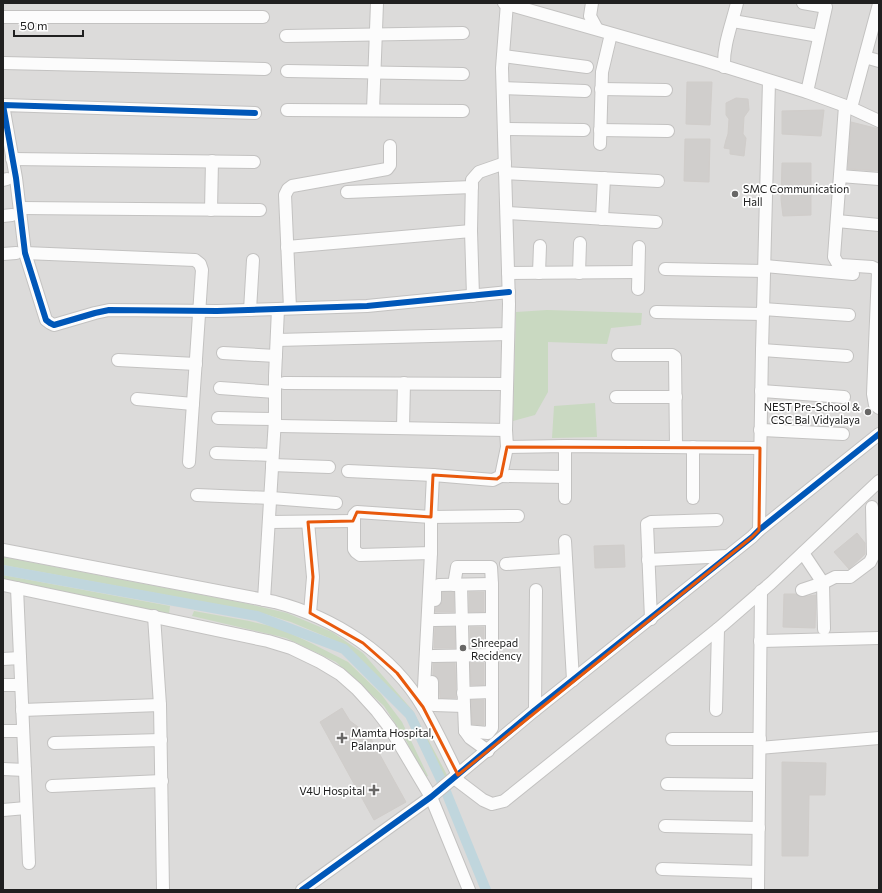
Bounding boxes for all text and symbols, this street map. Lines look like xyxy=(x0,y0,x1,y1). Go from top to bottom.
scale bar xyxy=(14,12,83,38)
text: 50 m xyxy=(20,18,48,32)
place label: SMC Communication Hall xyxy=(743,182,849,208)
marker: SMC Communication Hall xyxy=(730,189,740,199)
place label: NEST Pre-School & CSC Bal Vidyalaya xyxy=(764,400,860,426)
marker: NEST Pre-School & CSC Bal Vidyalaya xyxy=(863,407,873,417)
place label: Shreepad Recidency xyxy=(471,636,522,662)
marker: Shreepad Recidency xyxy=(458,643,468,653)
place label: Mamta Hospital, Palanpur xyxy=(351,726,434,752)
marker: Mamta Hospital, Palanpur xyxy=(336,732,348,744)
place label: V4U Hospital xyxy=(299,784,365,797)
marker: V4U Hospital xyxy=(368,784,380,796)

